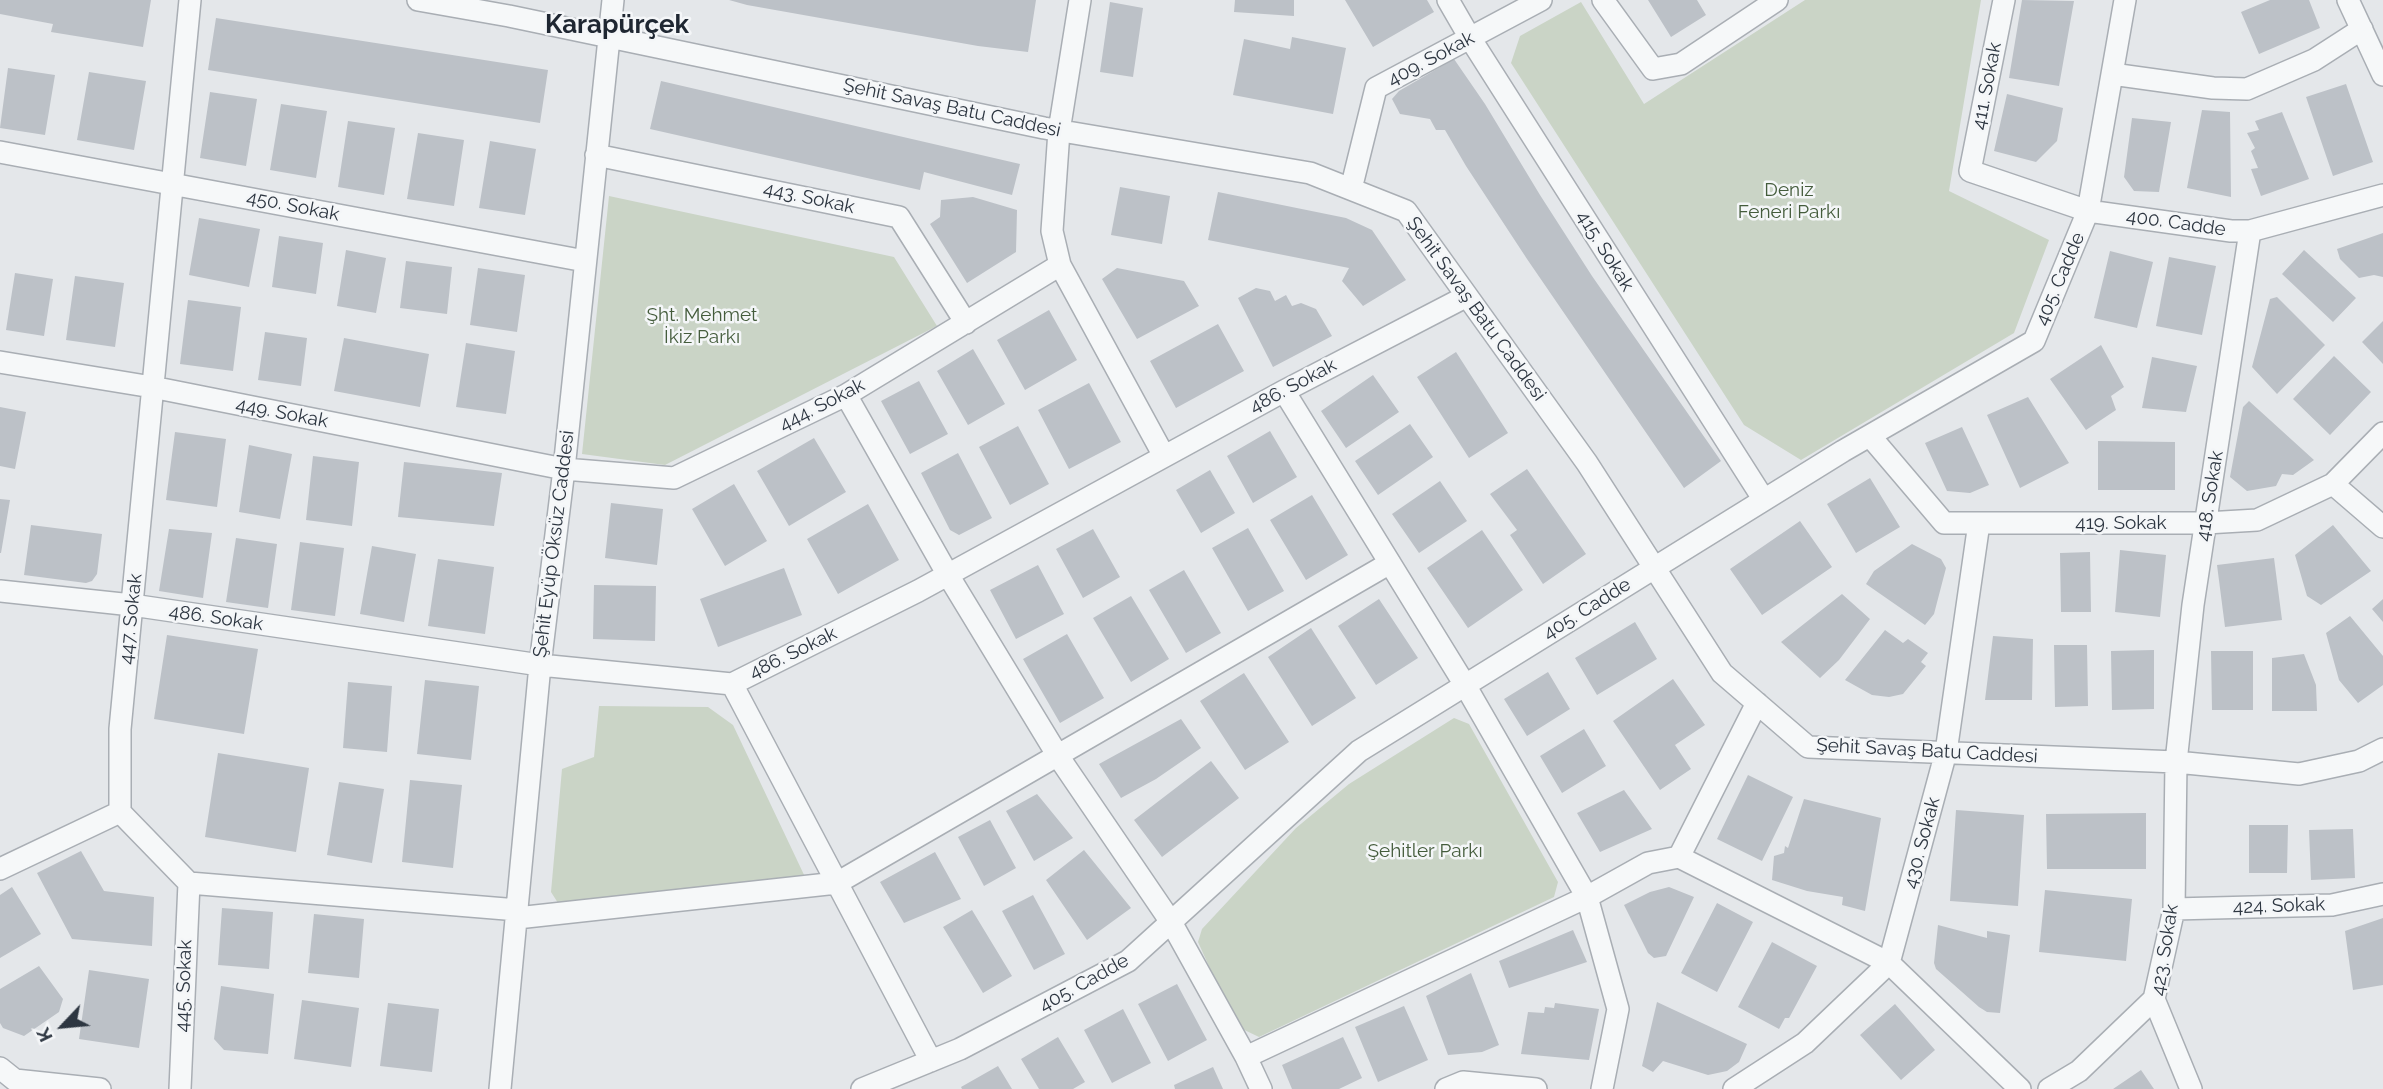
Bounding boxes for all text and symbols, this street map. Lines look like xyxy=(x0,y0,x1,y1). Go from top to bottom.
district label: Karapürçek xyxy=(545,9,689,41)
street label: 409. Sokak xyxy=(1384,27,1478,91)
street label: 411. Sokak xyxy=(1967,40,2007,132)
street label: Şehit Savaş Batu Caddesi xyxy=(841,74,1063,142)
street label: 443. Sokak xyxy=(761,177,857,219)
park label: Deniz Feneri Parkı xyxy=(1738,179,1840,223)
street label: 450. Sokak xyxy=(245,186,341,226)
street label: 400. Cadde xyxy=(2125,205,2227,241)
street label: 415. Sokak xyxy=(1571,207,1639,295)
street label: Şehit Savaş Batu Caddesi xyxy=(1402,213,1550,405)
street label: 405. Cadde xyxy=(2030,229,2090,329)
park label: Şht. Mehmet İkiz Parkı xyxy=(647,304,757,348)
street label: 486. Sokak xyxy=(1246,354,1340,418)
street label: 444. Sokak xyxy=(775,374,869,436)
street label: 449. Sokak xyxy=(234,393,330,433)
street label: Şehit Eyüp Öksüz Caddesi xyxy=(529,429,579,659)
street label: 418. Sokak xyxy=(2192,449,2228,543)
street label: 419. Sokak xyxy=(2075,512,2167,534)
street label: 447. Sokak xyxy=(115,572,147,666)
street label: 405. Cadde xyxy=(1539,573,1635,645)
street label: 486. Sokak xyxy=(167,600,265,636)
street label: 486. Sokak xyxy=(745,622,841,684)
street label: Şehit Savaş Batu Caddesi xyxy=(1816,734,2038,768)
street label: 430. Sokak xyxy=(1899,795,1945,891)
park label: Şehitler Parkı xyxy=(1367,840,1483,862)
street label: 424. Sokak xyxy=(2232,893,2326,919)
street label: 423. Sokak xyxy=(2147,903,2183,997)
street label: 445. Sokak xyxy=(171,939,197,1033)
street label: 405. Cadde xyxy=(1035,949,1133,1017)
north arrow xyxy=(28,991,98,1061)
text: K xyxy=(31,1025,57,1046)

